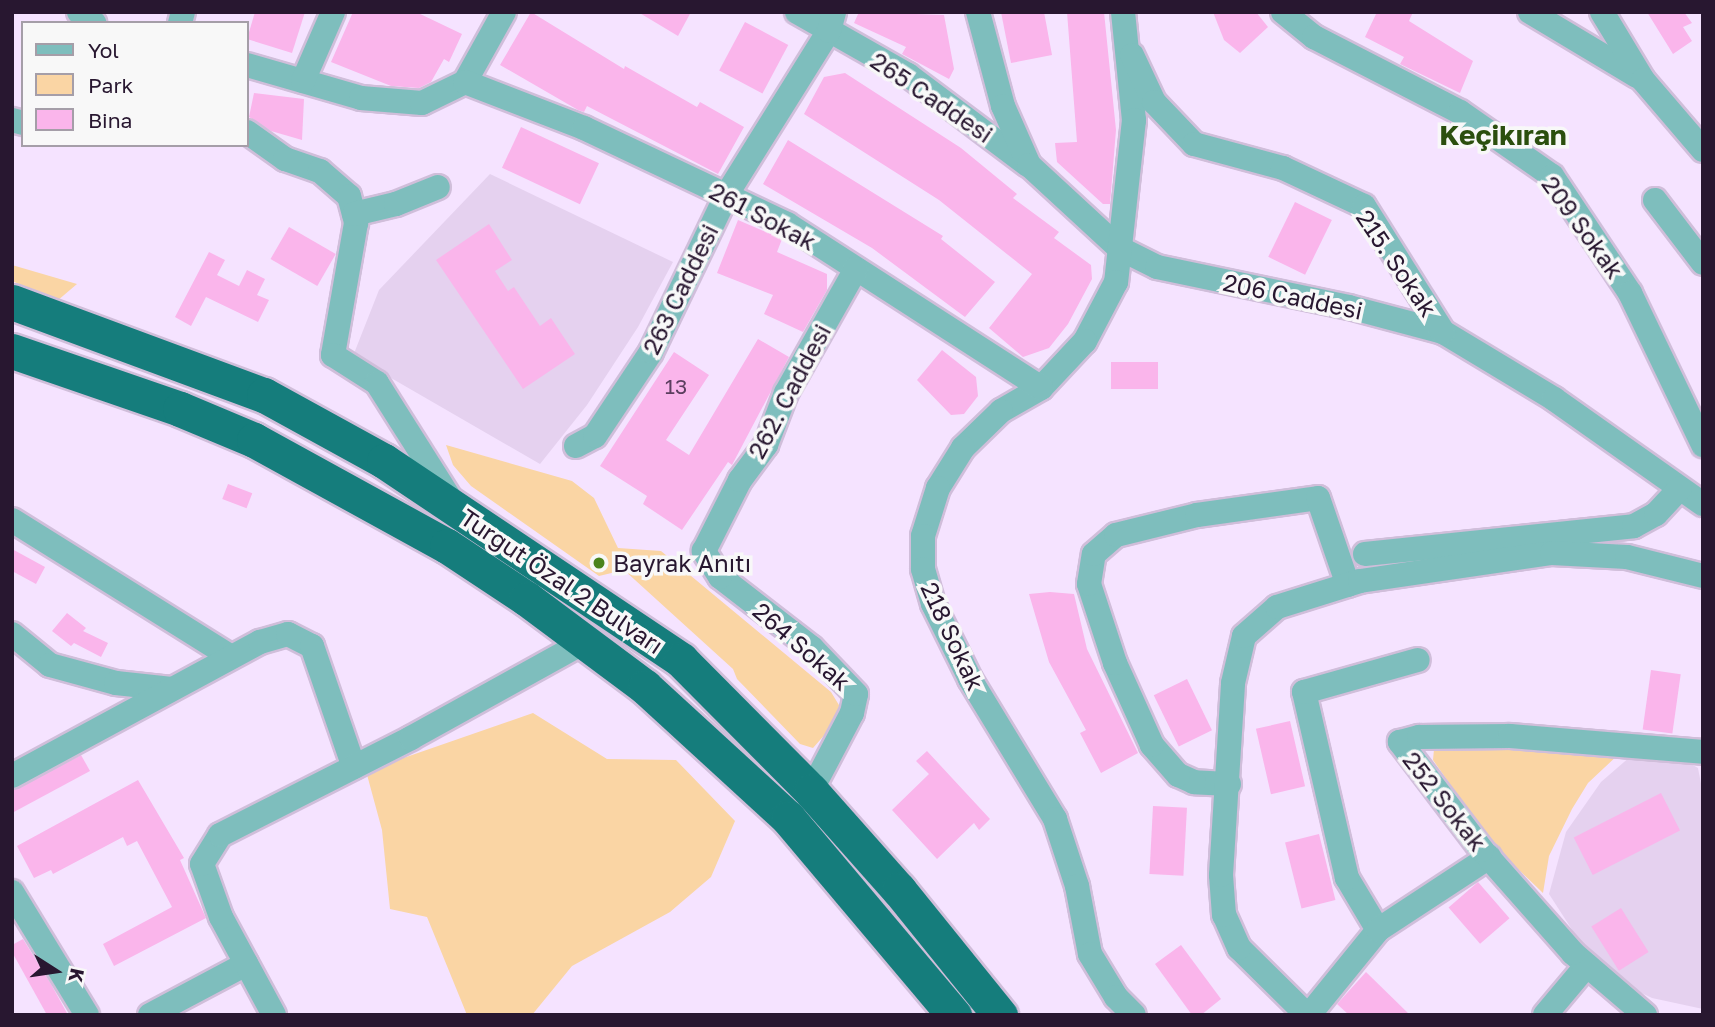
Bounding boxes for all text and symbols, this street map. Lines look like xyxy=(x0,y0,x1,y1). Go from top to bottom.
legend xyxy=(21,21,248,147)
text: Yol xyxy=(88,37,119,63)
street label: 265 Caddesi xyxy=(866,46,998,148)
text: Park xyxy=(88,72,133,98)
text: Bina xyxy=(88,107,132,133)
district label: Keçikıran xyxy=(1439,118,1567,152)
street label: 209 Sokak xyxy=(1536,170,1630,284)
street label: 261 Sokak xyxy=(705,176,821,256)
street label: 215. Sokak xyxy=(1351,204,1443,322)
street label: 263 Caddesi xyxy=(636,219,724,359)
street label: 206 Caddesi xyxy=(1221,267,1365,325)
street label: 262. Caddesi xyxy=(742,319,836,463)
house number: 13 xyxy=(665,373,687,399)
street label: Turgut Özal 2 Bulvarı xyxy=(455,503,669,659)
place label: Bayrak Anıtı xyxy=(613,549,751,577)
marker: Bayrak Anıtı xyxy=(591,555,607,571)
street label: 218 Sokak xyxy=(915,577,991,695)
street label: 264 Sokak xyxy=(748,596,856,696)
street label: 252 Sokak xyxy=(1397,746,1493,856)
north arrow xyxy=(21,936,91,1006)
text: K xyxy=(64,966,90,985)

